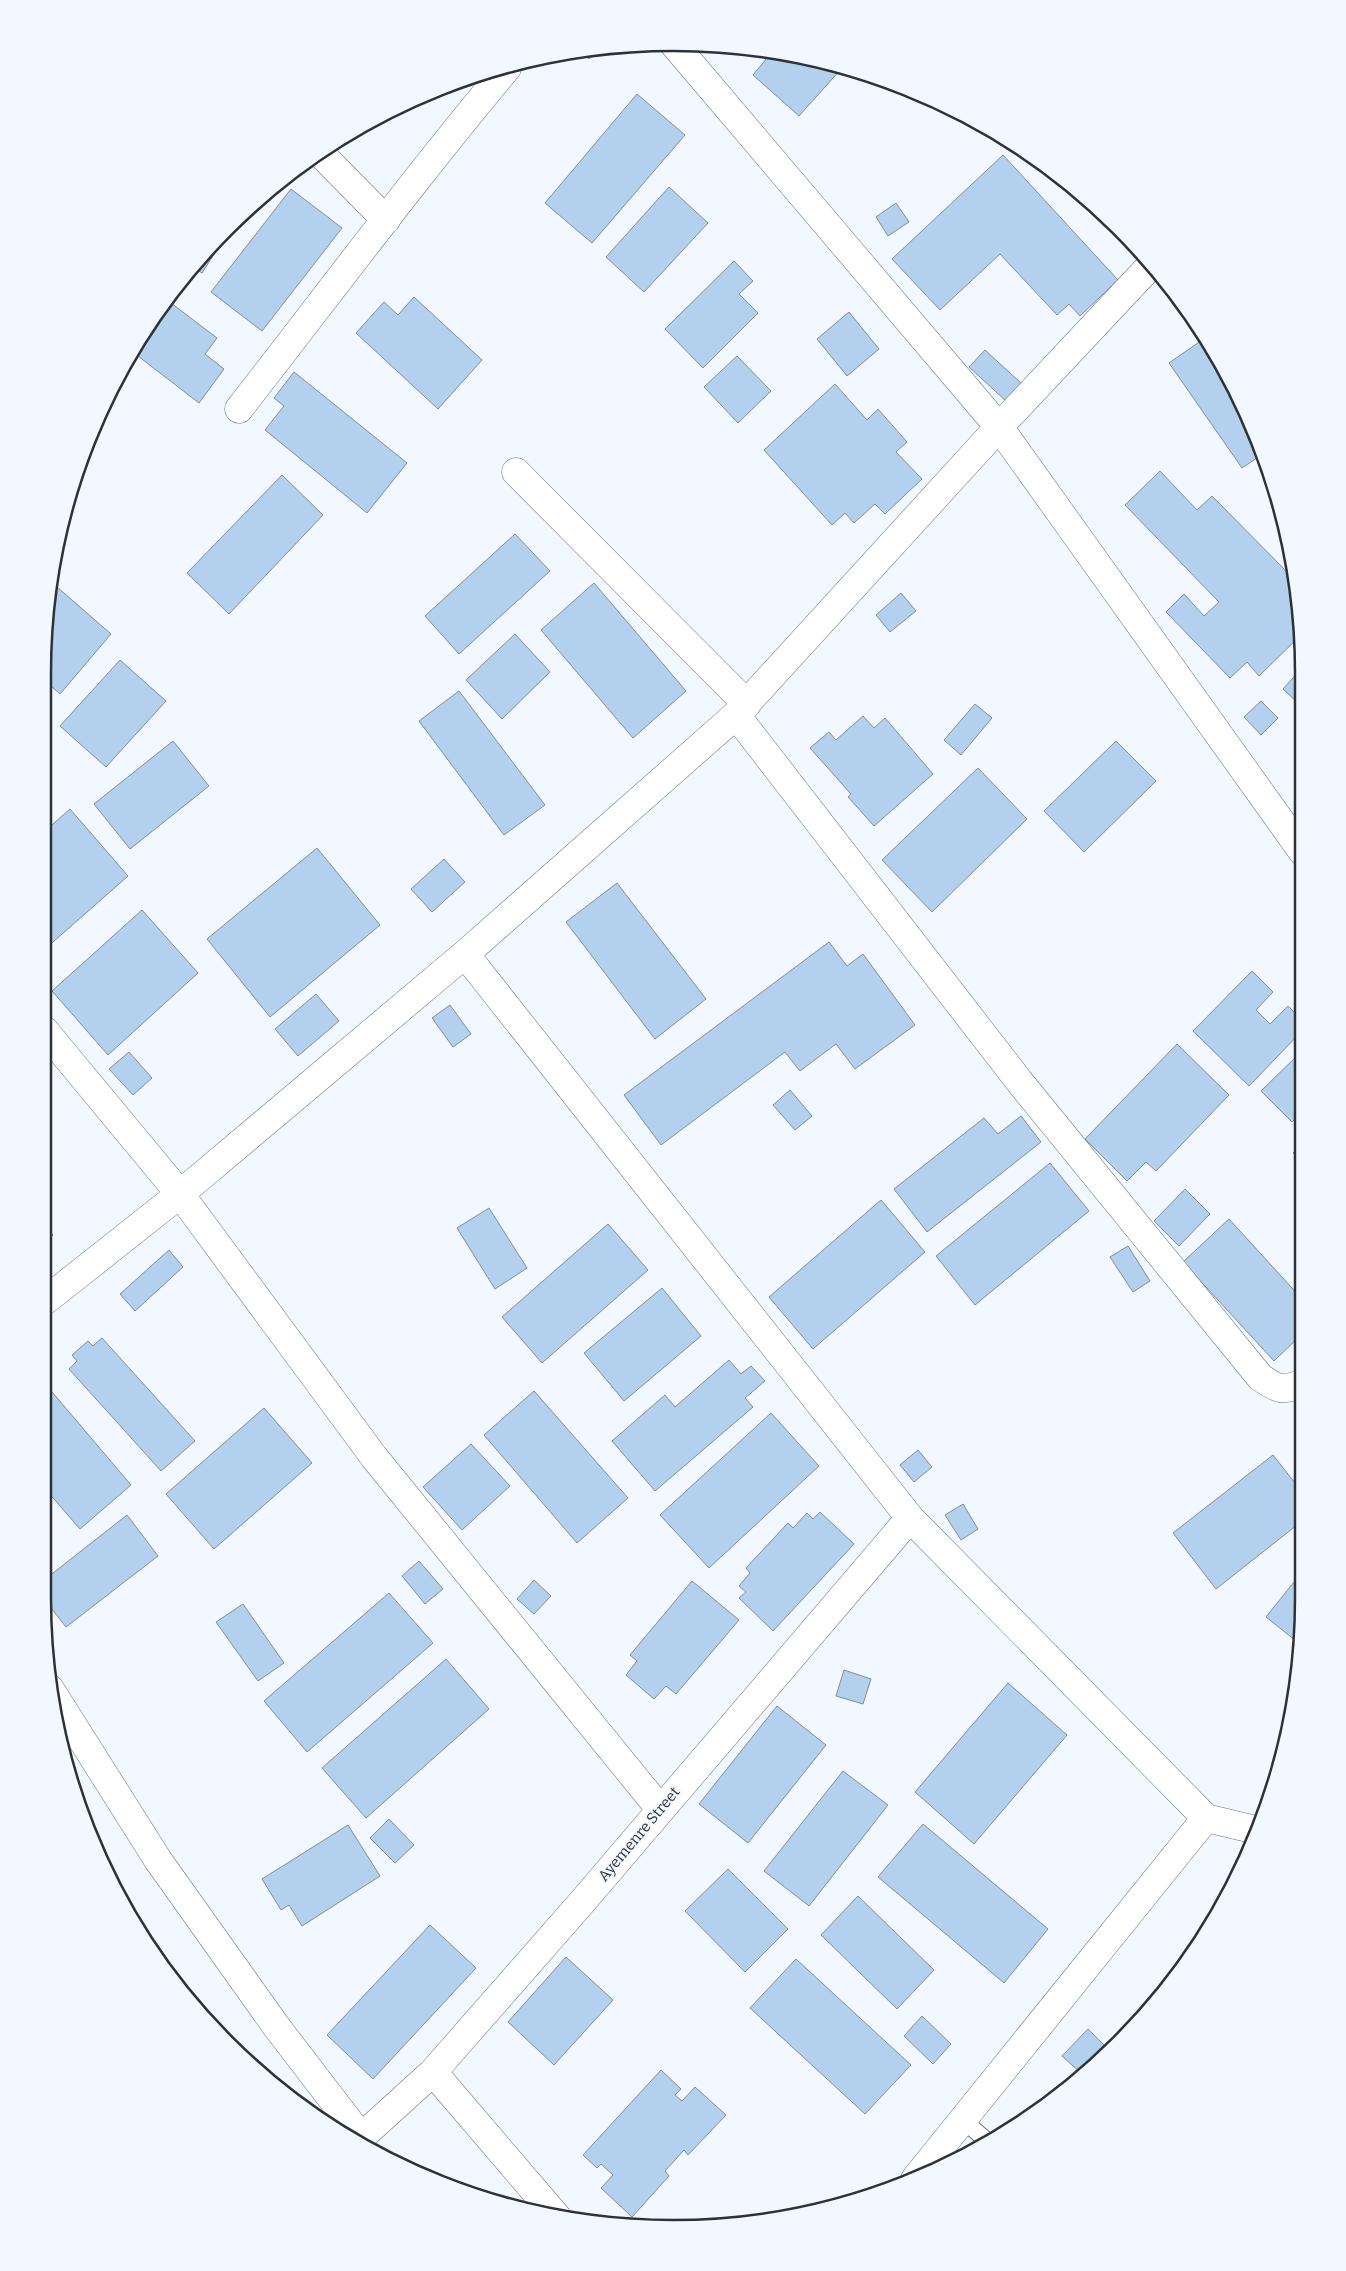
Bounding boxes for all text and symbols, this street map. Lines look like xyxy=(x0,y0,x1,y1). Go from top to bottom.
street label: Ayemenre Street xyxy=(594,1783,684,1885)

